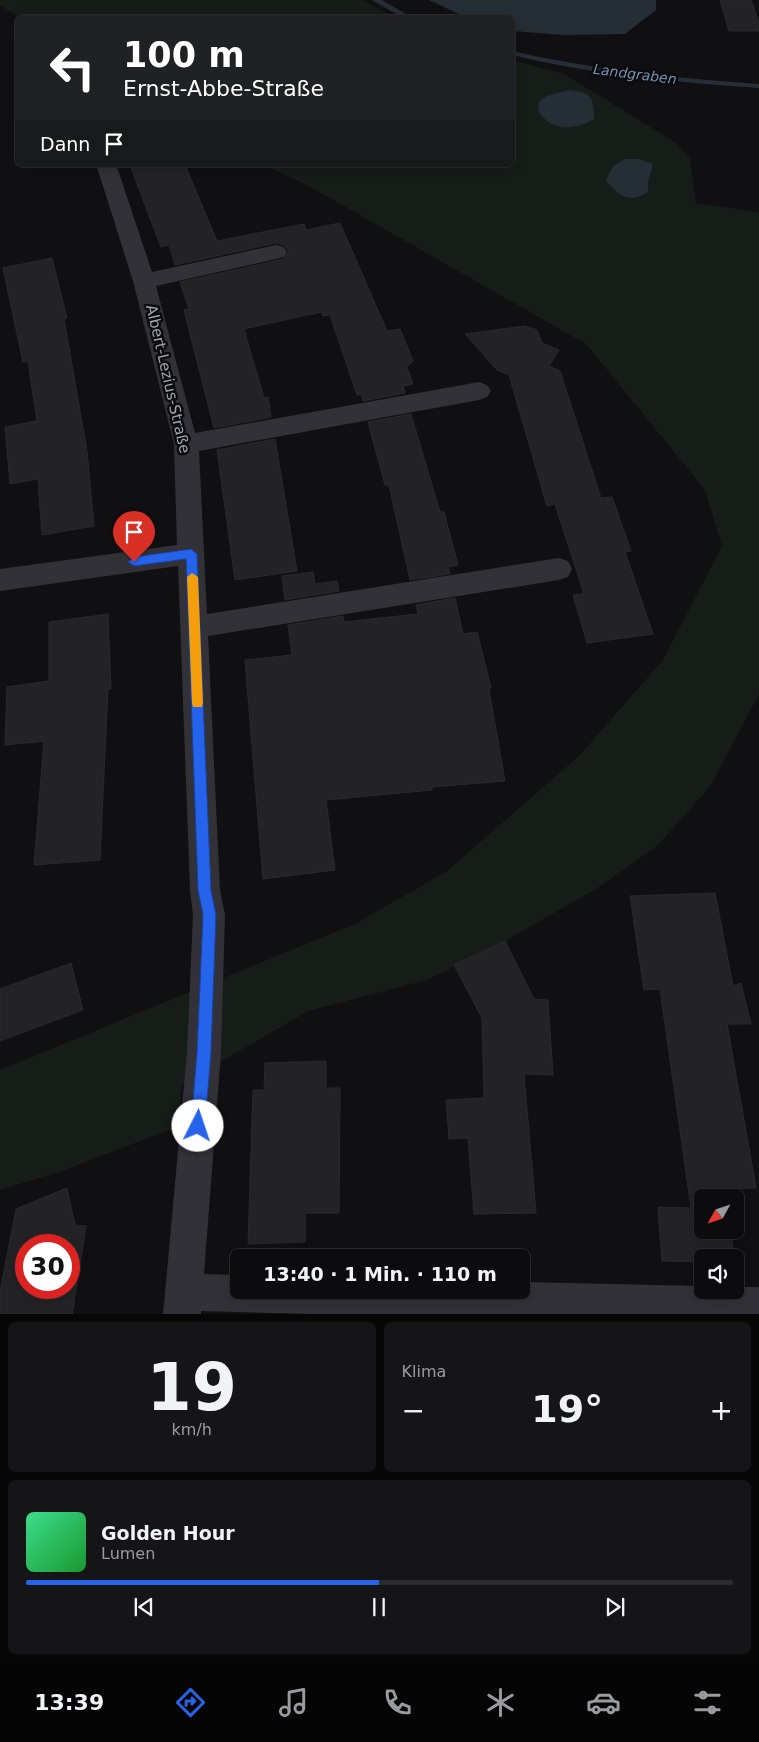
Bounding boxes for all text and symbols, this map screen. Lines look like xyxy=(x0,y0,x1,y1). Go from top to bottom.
icon: left xyxy=(40,35,105,100)
text: 100 m xyxy=(123,35,245,75)
water label: Landgraben xyxy=(592,61,678,87)
text: Ernst-Abbe-Straße xyxy=(123,76,324,101)
icon: arrive xyxy=(100,130,128,158)
text: Dann xyxy=(40,133,90,155)
street label: Albert-Lezius-Straße xyxy=(142,303,194,455)
pin xyxy=(113,511,155,562)
icon: arrive xyxy=(120,518,148,546)
position arrow xyxy=(171,1099,223,1151)
north arrow xyxy=(694,1189,744,1239)
map controls xyxy=(694,1189,744,1299)
speed limit sign: 30 xyxy=(15,1234,80,1299)
button: sound xyxy=(694,1249,744,1299)
text: 13:40 · 1 Min. · 110 m xyxy=(263,1263,497,1285)
text: 19 xyxy=(147,1350,237,1425)
text: Klima xyxy=(402,1362,446,1381)
text: 19° xyxy=(531,1387,603,1431)
text: − xyxy=(402,1394,425,1427)
text: + xyxy=(710,1394,733,1427)
text: km/h xyxy=(172,1420,212,1439)
text: Golden Hour xyxy=(101,1522,235,1544)
text: Lumen xyxy=(101,1544,155,1563)
icon: previous xyxy=(130,1593,158,1621)
icon: pause xyxy=(365,1593,393,1621)
icon: next xyxy=(601,1593,629,1621)
icon: directions xyxy=(173,1685,208,1720)
icon: music xyxy=(276,1685,311,1720)
icon: phone xyxy=(380,1685,415,1720)
icon: climate xyxy=(483,1685,518,1720)
icon: car xyxy=(586,1685,621,1720)
icon: filters xyxy=(690,1685,725,1720)
text: 13:39 xyxy=(34,1690,104,1715)

